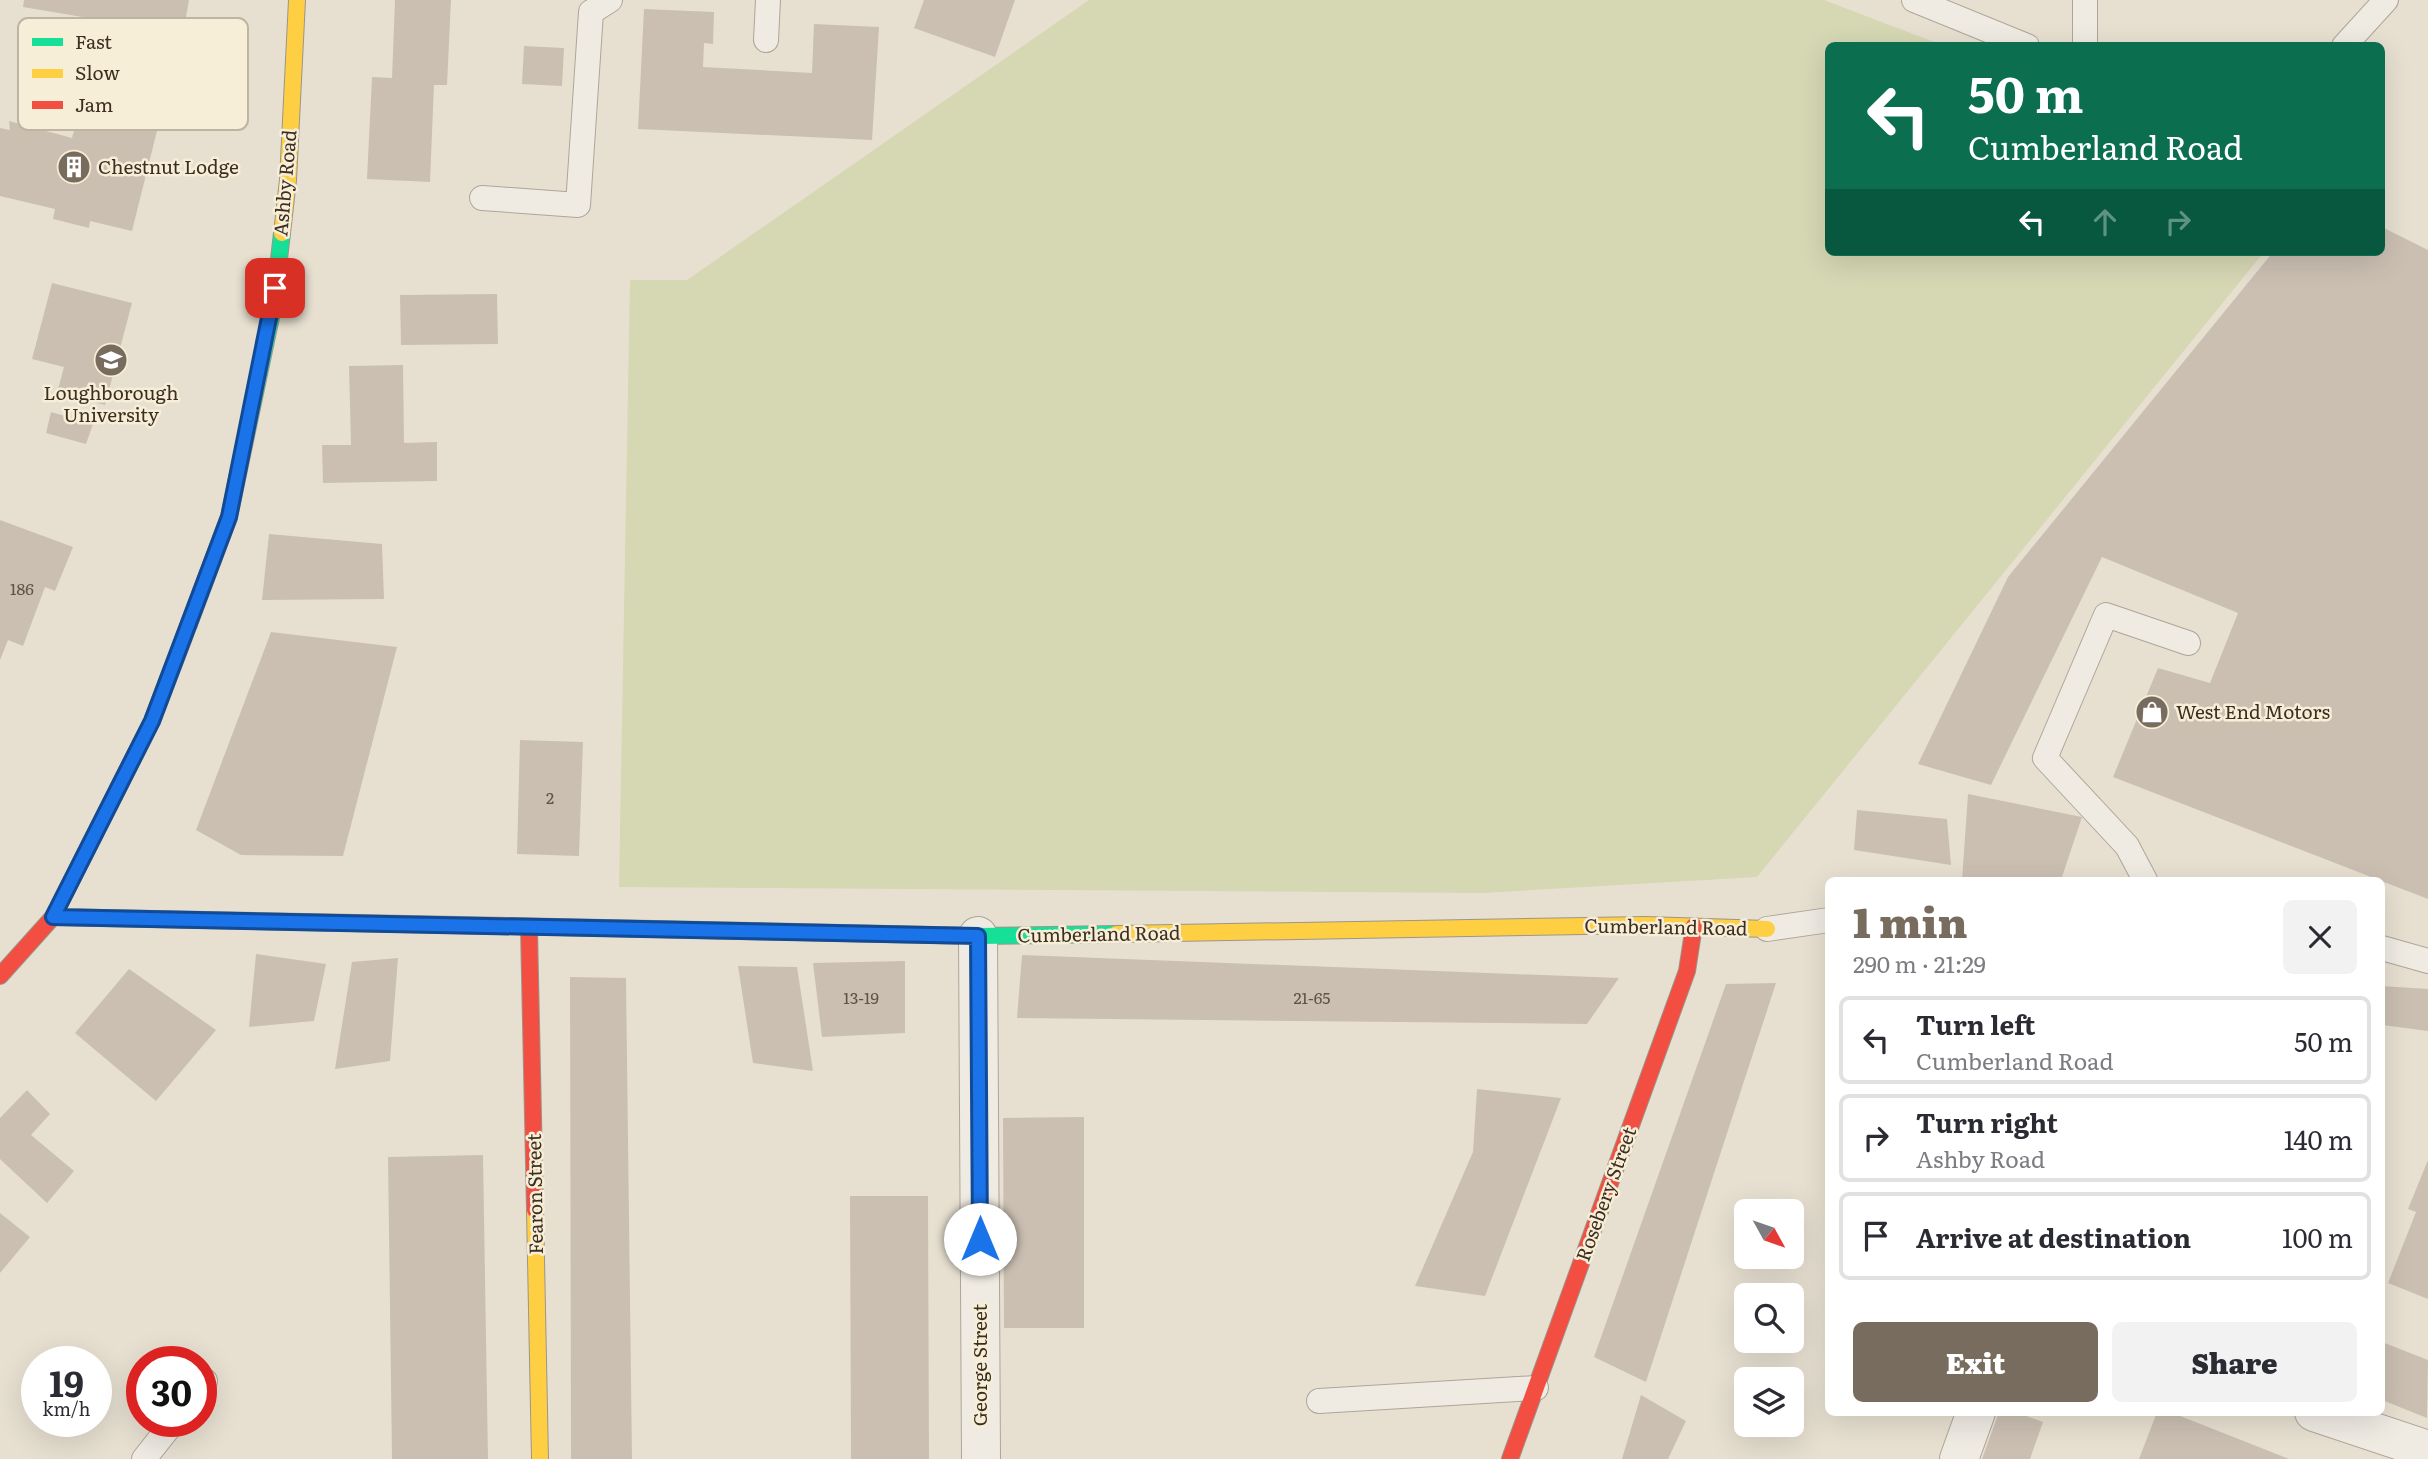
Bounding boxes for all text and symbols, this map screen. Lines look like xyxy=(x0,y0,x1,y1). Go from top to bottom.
legend xyxy=(18,18,248,130)
text: Fast xyxy=(75,27,112,55)
text: 50 m xyxy=(1968,55,2084,128)
text: Slow xyxy=(75,58,120,86)
icon: left xyxy=(1853,70,1944,161)
text: Jam xyxy=(75,90,113,118)
text: Cumberland Road xyxy=(1968,122,2243,170)
street label: Ashby Road xyxy=(265,128,303,237)
building icon: Chestnut Lodge xyxy=(55,148,93,186)
place label: Chestnut Lodge xyxy=(98,152,239,180)
icon: left xyxy=(2013,203,2051,241)
icon: ahead xyxy=(2086,203,2124,241)
icon: right xyxy=(2159,203,2197,241)
pin xyxy=(245,258,305,318)
icon: arrive xyxy=(256,269,294,307)
school or university icon: Loughborough University xyxy=(92,341,130,379)
place label: Loughborough University xyxy=(44,378,178,428)
house number: 186 xyxy=(10,576,34,600)
shop icon: West End Motors xyxy=(2133,693,2171,731)
place label: West End Motors xyxy=(2176,697,2331,725)
house number: 2 xyxy=(546,785,554,809)
text: 1 min xyxy=(1853,889,1968,951)
button: close xyxy=(2283,900,2357,974)
street label: Cumberland Road xyxy=(1584,911,1748,941)
street label: Cumberland Road xyxy=(1017,918,1181,948)
text: 290 m · 21:29 xyxy=(1853,946,1986,980)
house number: 13-19 xyxy=(843,985,879,1009)
house number: 21-65 xyxy=(1293,985,1331,1009)
text: Turn left xyxy=(1916,1004,2035,1043)
icon: left xyxy=(1857,1021,1895,1059)
text: 50 m xyxy=(2294,1021,2353,1060)
text: Cumberland Road xyxy=(1916,1043,2113,1077)
text: Turn right xyxy=(1916,1102,2058,1141)
icon: right xyxy=(1857,1119,1895,1157)
text: 140 m xyxy=(2284,1119,2353,1158)
street label: Rosebery Street xyxy=(1568,1122,1642,1265)
street label: Fearon Street xyxy=(519,1133,549,1255)
text: Ashby Road xyxy=(1916,1141,2045,1175)
north arrow xyxy=(1734,1199,1804,1269)
map controls xyxy=(1734,1199,1804,1437)
position arrow xyxy=(943,1202,1017,1276)
icon: arrive xyxy=(1857,1217,1895,1255)
text: Arrive at destination xyxy=(1916,1217,2191,1256)
text: 100 m xyxy=(2282,1217,2353,1256)
button: search xyxy=(1734,1283,1804,1353)
street label: George Street xyxy=(965,1304,993,1426)
button: Exit xyxy=(1853,1322,2098,1402)
button: Share xyxy=(2112,1322,2357,1402)
speed limit sign: 30 xyxy=(126,1346,217,1437)
text: 19 xyxy=(49,1356,84,1408)
button: layers xyxy=(1734,1367,1804,1437)
text: km/h xyxy=(43,1395,90,1422)

